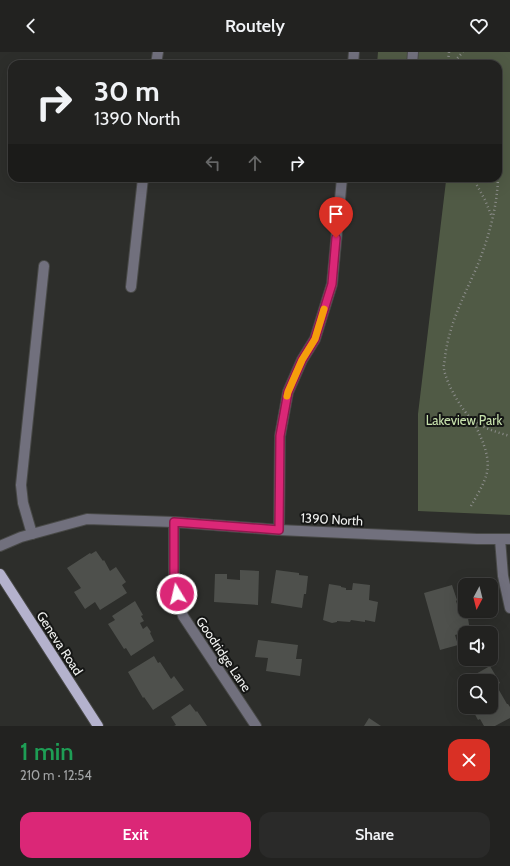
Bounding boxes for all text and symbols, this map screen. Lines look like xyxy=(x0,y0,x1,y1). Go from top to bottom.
icon: back xyxy=(20,15,42,37)
text: Routely xyxy=(225,15,285,37)
icon: heart xyxy=(468,15,490,37)
text: 30 m xyxy=(94,74,160,108)
icon: right xyxy=(28,76,80,128)
text: 1390 North xyxy=(94,108,180,130)
icon: left xyxy=(202,152,224,174)
icon: ahead xyxy=(244,152,266,174)
icon: right xyxy=(286,152,308,174)
pin xyxy=(319,197,353,238)
icon: arrive xyxy=(325,203,347,225)
park label: Lakeview Park xyxy=(426,412,502,428)
street label: 1390 North xyxy=(300,509,364,529)
position arrow xyxy=(156,573,198,615)
north arrow xyxy=(458,578,498,618)
map controls xyxy=(458,578,498,714)
street label: Geneva Road xyxy=(33,608,87,678)
street label: Goodridge Lane xyxy=(193,613,255,695)
button: sound xyxy=(458,626,498,666)
button: search xyxy=(458,674,498,714)
text: 1 min xyxy=(20,737,74,766)
button: close xyxy=(448,739,490,781)
text: 210 m · 12:54 xyxy=(20,767,92,783)
button: Exit xyxy=(20,812,251,858)
button: Share xyxy=(259,812,490,858)

